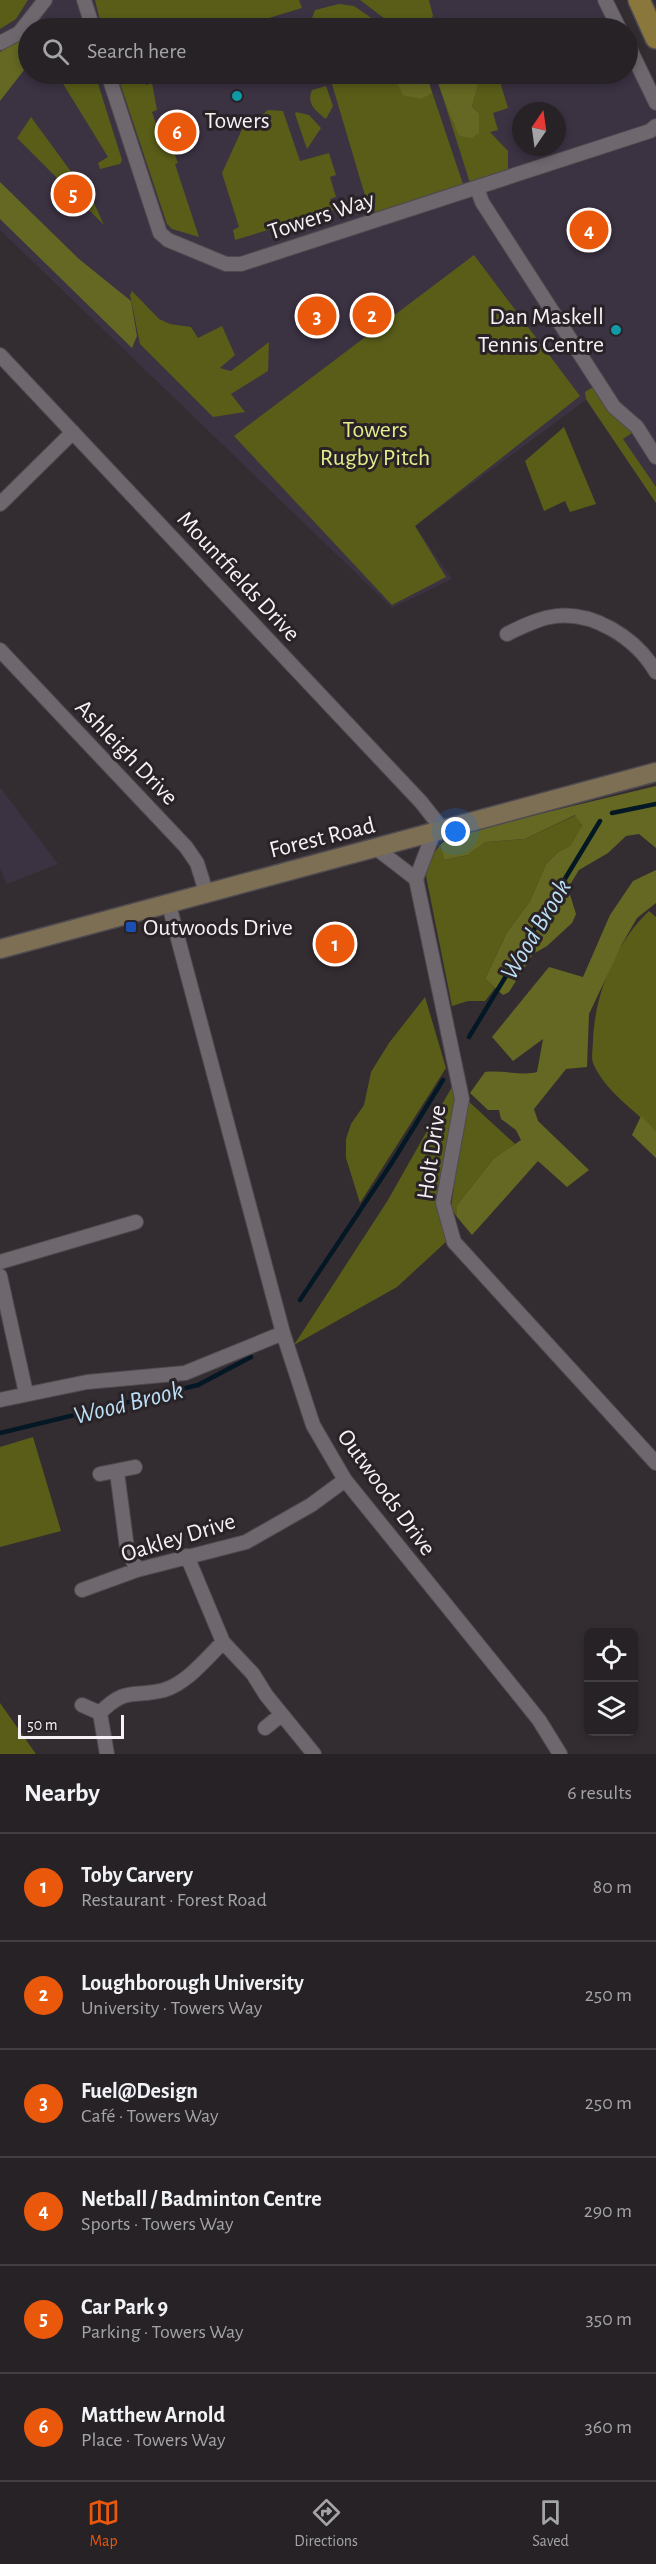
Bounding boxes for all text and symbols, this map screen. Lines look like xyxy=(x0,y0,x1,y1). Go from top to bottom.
search box xyxy=(18,18,638,84)
icon: search xyxy=(39,35,72,68)
text: Search here xyxy=(87,40,186,62)
marker: Towers xyxy=(230,89,244,103)
north arrow xyxy=(512,102,566,156)
place label: Towers xyxy=(204,109,270,133)
pin: 6 xyxy=(158,110,196,154)
pin: 5 xyxy=(54,172,92,216)
street label: Towers Way xyxy=(265,187,377,244)
pin: 4 xyxy=(570,208,608,252)
pin: 2 xyxy=(352,292,392,338)
pin: 3 xyxy=(298,294,336,338)
place label: Dan Maskell Tennis Centre xyxy=(478,305,604,357)
marker: Dan Maskell Tennis Centre xyxy=(609,323,623,337)
park label: Towers Rugby Pitch xyxy=(320,418,430,470)
street label: Mountfields Drive xyxy=(172,507,304,646)
street label: Ashleigh Drive xyxy=(70,695,182,810)
street label: Forest Road xyxy=(267,813,378,863)
your location xyxy=(441,817,470,846)
water label: Wood Brook xyxy=(496,875,576,984)
place label: Outwoods Drive xyxy=(143,916,293,940)
marker: Outwoods Drive xyxy=(124,920,138,934)
pin: 1 xyxy=(316,922,354,966)
street label: Holt Drive xyxy=(413,1103,450,1201)
water label: Wood Brook xyxy=(71,1377,186,1429)
street label: Outwoods Drive xyxy=(332,1425,440,1560)
street label: Oakley Drive xyxy=(118,1509,238,1567)
map controls xyxy=(584,1628,638,1736)
button: locate xyxy=(584,1628,638,1682)
button: layers xyxy=(584,1682,638,1736)
scale bar xyxy=(18,1712,124,1740)
text: 50 m xyxy=(27,1717,58,1733)
text: Nearby xyxy=(24,1780,100,1806)
text: 6 results xyxy=(567,1783,632,1803)
text: Toby Carvery xyxy=(81,1864,193,1886)
text: 1 xyxy=(40,1877,47,1897)
text: 80 m xyxy=(593,1877,632,1897)
text: Restaurant · Forest Road xyxy=(81,1890,267,1910)
text: Loughborough University xyxy=(81,1972,304,1994)
text: 2 xyxy=(39,1985,48,2005)
text: 250 m xyxy=(585,1985,632,2005)
text: University · Towers Way xyxy=(81,1998,262,2018)
text: Fuel@Design xyxy=(81,2080,198,2102)
text: 3 xyxy=(39,2093,48,2113)
text: 250 m xyxy=(585,2093,632,2113)
text: Café · Towers Way xyxy=(81,2106,218,2126)
text: Netball / Badminton Centre xyxy=(81,2188,322,2210)
text: 4 xyxy=(38,2201,49,2221)
text: 290 m xyxy=(584,2201,632,2221)
text: Sports · Towers Way xyxy=(81,2214,234,2234)
text: Car Park 9 xyxy=(81,2296,168,2318)
text: 5 xyxy=(39,2309,48,2329)
text: 350 m xyxy=(586,2309,632,2329)
text: Parking · Towers Way xyxy=(81,2322,244,2342)
text: Matthew Arnold xyxy=(81,2404,225,2426)
text: 6 xyxy=(39,2417,48,2437)
text: 360 m xyxy=(585,2417,632,2437)
text: Place · Towers Way xyxy=(81,2430,226,2450)
tab: Map xyxy=(87,2496,120,2551)
tab: Directions xyxy=(294,2496,358,2551)
tab: Saved xyxy=(532,2496,569,2551)

